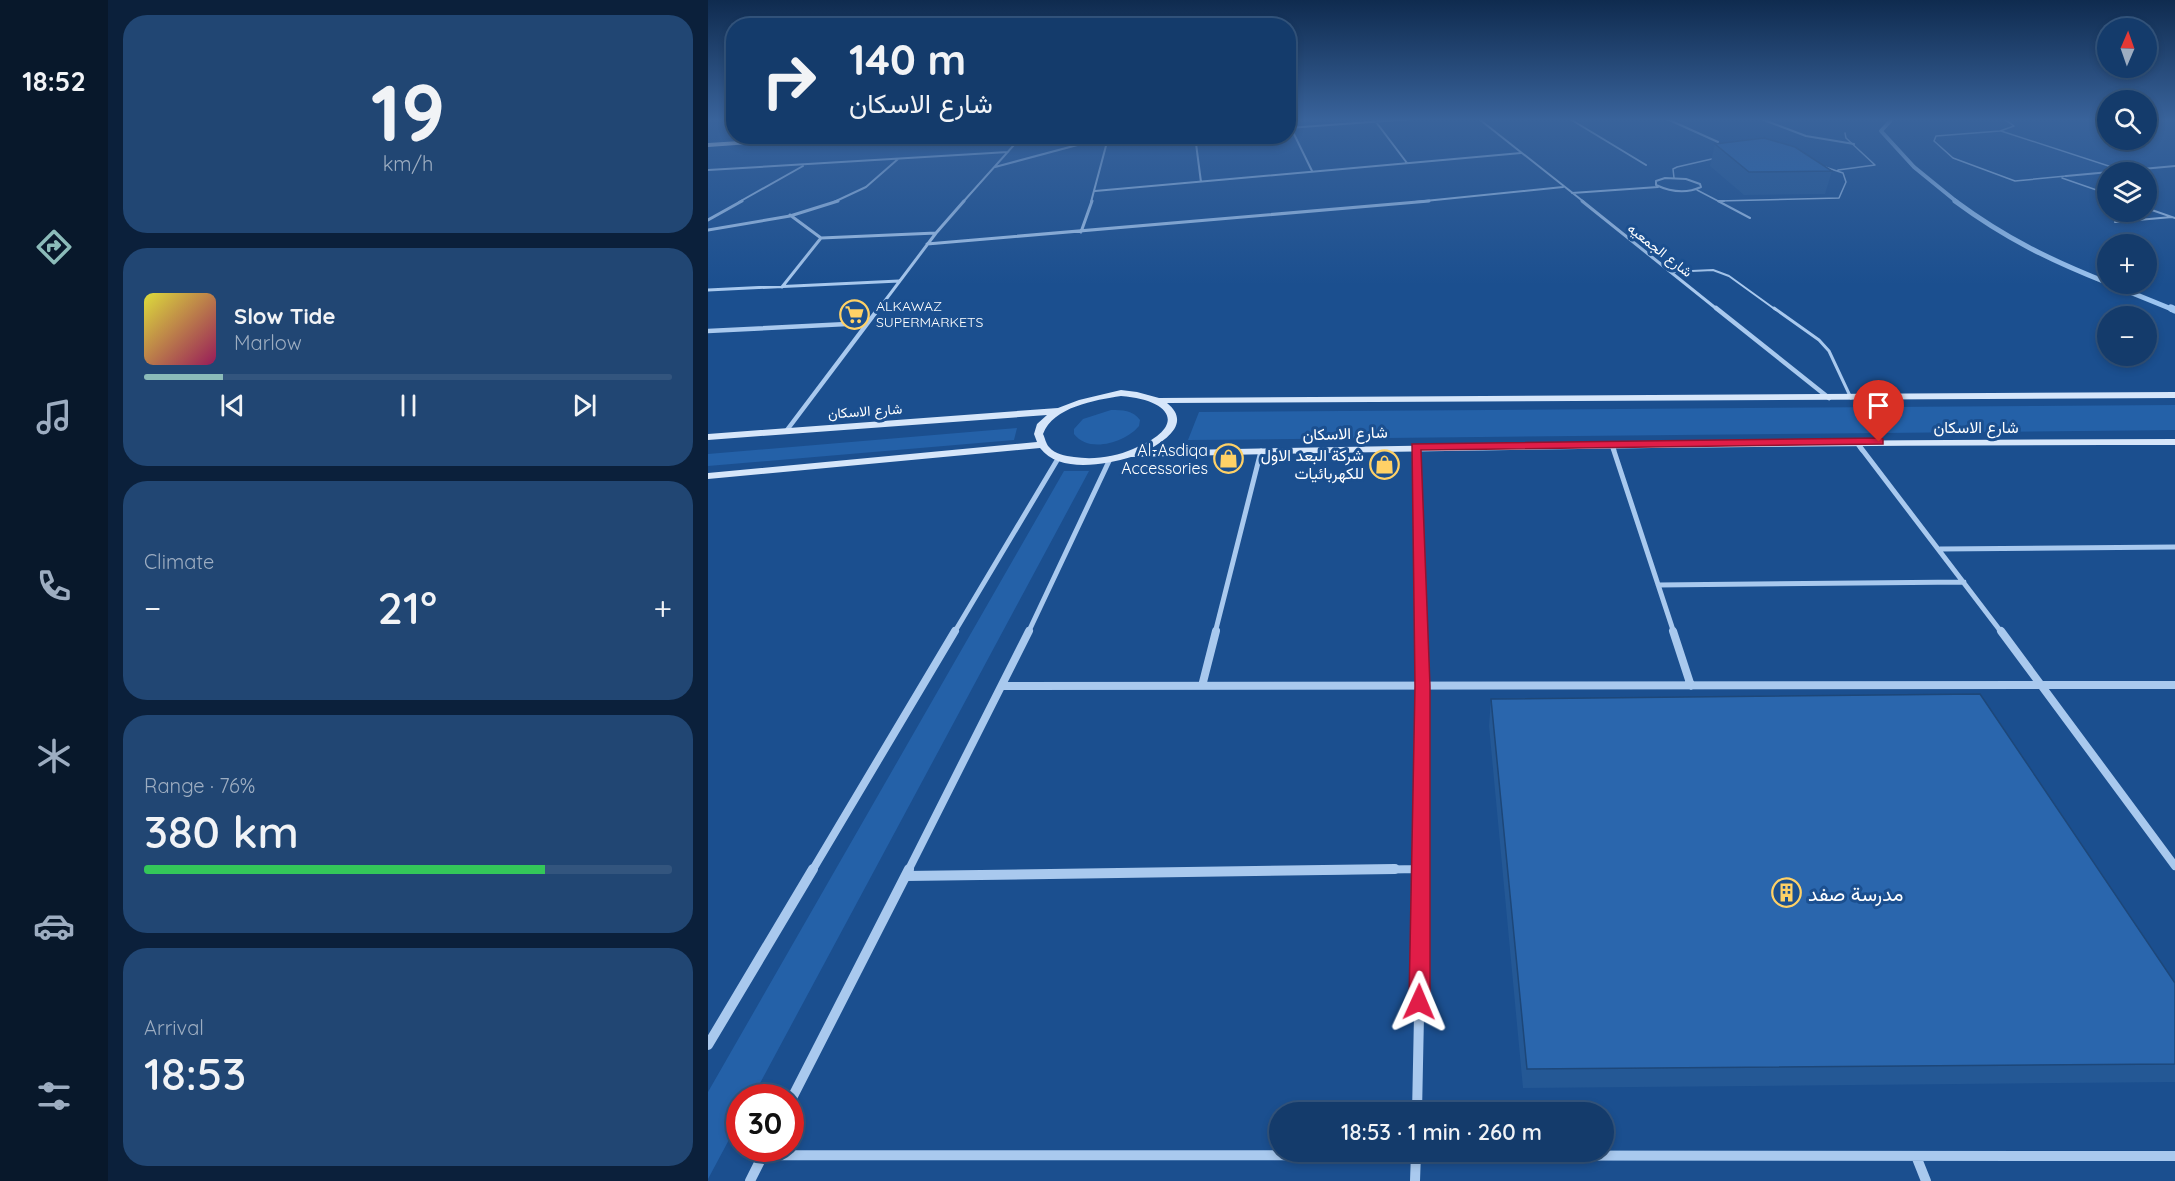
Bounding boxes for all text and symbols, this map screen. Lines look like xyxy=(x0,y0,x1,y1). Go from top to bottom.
north arrow xyxy=(2097,18,2157,78)
map controls xyxy=(2097,18,2157,366)
text: 140 m xyxy=(849,33,966,86)
icon: right xyxy=(750,42,828,120)
text: 19 xyxy=(371,63,445,161)
text: 18:52 xyxy=(22,64,86,98)
text: شارع الاسكان xyxy=(849,86,993,120)
button: search xyxy=(2097,90,2157,150)
text: km/h xyxy=(383,151,433,176)
button: layers xyxy=(2097,162,2157,222)
street label: شارع الجمعيه xyxy=(1623,219,1696,282)
icon: directions xyxy=(33,226,75,268)
button: + xyxy=(2097,234,2157,294)
place label: ALKAWAZ SUPERMARKETS xyxy=(876,297,983,331)
supermarket icon: ALKAWAZ SUPERMARKETS xyxy=(839,298,871,330)
text: Slow Tide xyxy=(234,302,335,330)
button: − xyxy=(2097,306,2157,366)
text: Marlow xyxy=(234,330,302,355)
pin xyxy=(1853,380,1904,442)
icon: previous xyxy=(216,389,249,422)
icon: pause xyxy=(392,389,425,422)
icon: next xyxy=(568,389,601,422)
icon: arrive xyxy=(1862,389,1895,422)
icon: music xyxy=(33,396,75,438)
street label: شارع الاسكان xyxy=(827,399,903,425)
street label: شارع الاسكان xyxy=(1933,417,2019,439)
street label: شارع الاسكان xyxy=(1302,422,1388,446)
place label: Al-Asdiqa Accessories xyxy=(1121,440,1208,478)
shop icon: Al-Asdiqa Accessories xyxy=(1213,443,1245,475)
place label: شركة البعد الاول للكهربائيات xyxy=(1261,445,1364,484)
shop icon: شركة البعد الاول للكهربائيات xyxy=(1369,448,1401,480)
text: Climate xyxy=(144,549,214,574)
icon: phone xyxy=(33,565,75,607)
text: 21° xyxy=(378,579,437,635)
text: − xyxy=(144,587,161,628)
text: + xyxy=(653,587,672,628)
icon: climate xyxy=(33,735,75,777)
text: Range · 76% xyxy=(144,773,255,798)
text: 380 km xyxy=(144,803,299,859)
building icon: مدرسة صفد xyxy=(1771,877,1803,909)
place label: مدرسة صفد xyxy=(1808,881,1904,907)
icon: car xyxy=(33,905,75,947)
position arrow xyxy=(1387,970,1451,1034)
text: Arrival xyxy=(144,1015,204,1040)
text: 18:53 xyxy=(144,1045,246,1101)
icon: filters xyxy=(33,1075,75,1117)
speed limit sign: 30 xyxy=(726,1084,804,1162)
text: 18:53 · 1 min · 260 m xyxy=(1341,1118,1542,1146)

